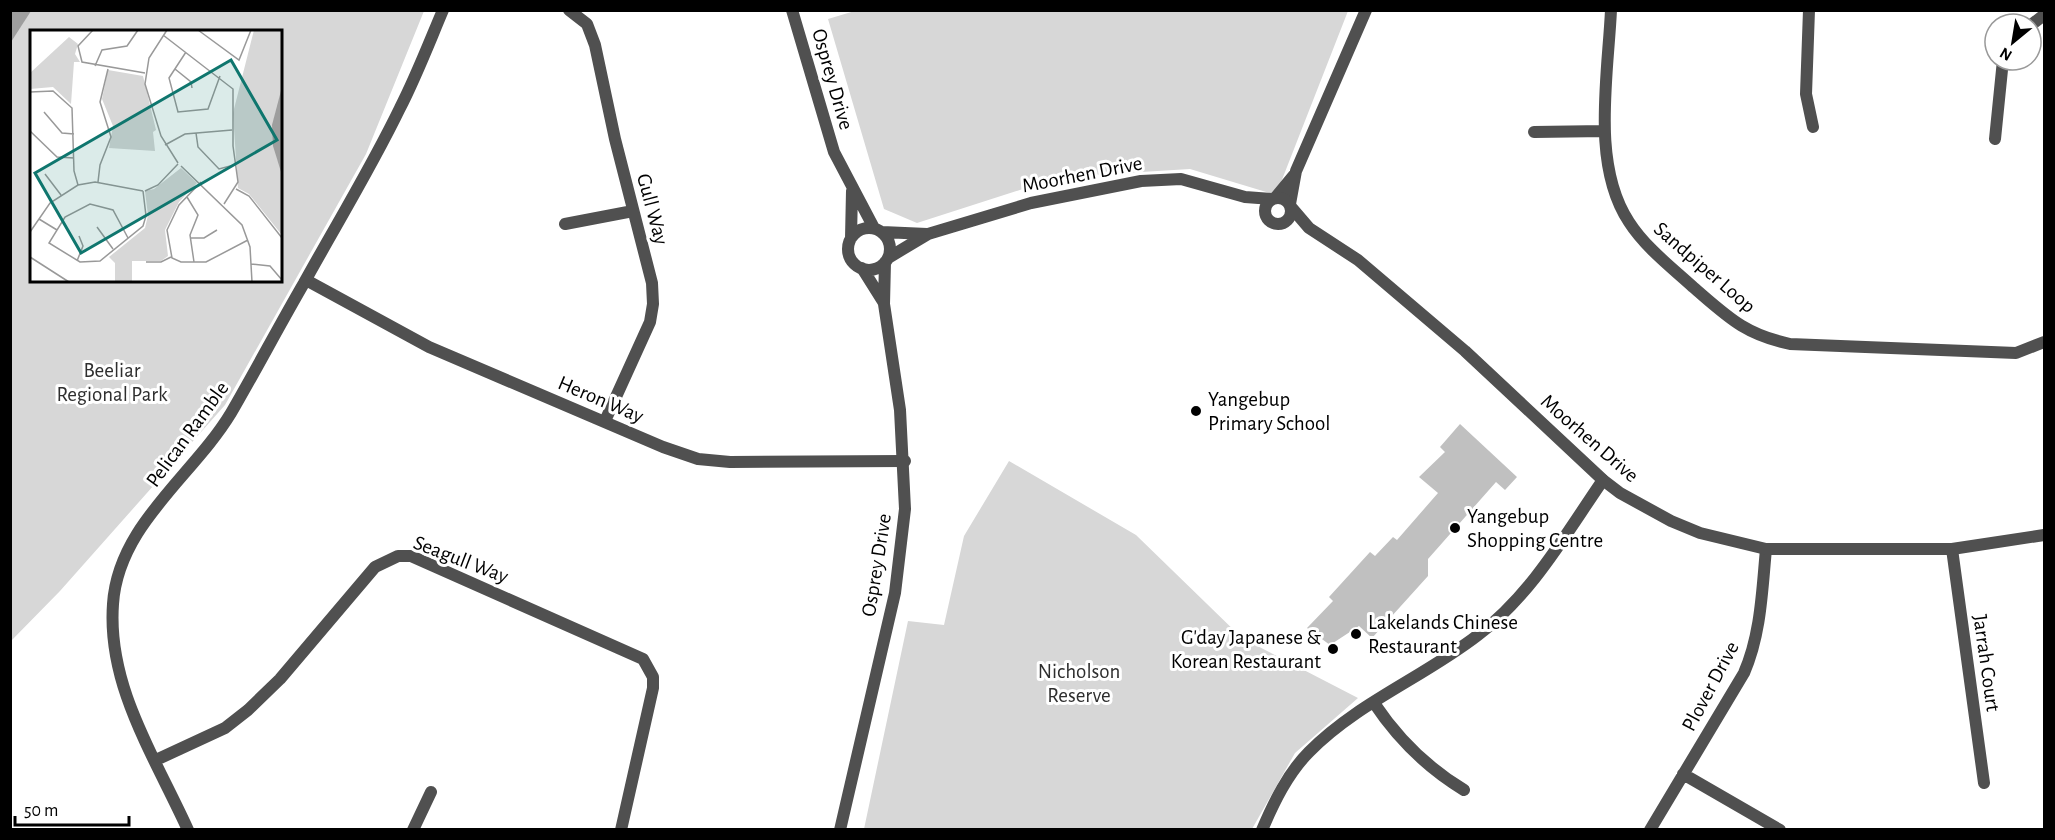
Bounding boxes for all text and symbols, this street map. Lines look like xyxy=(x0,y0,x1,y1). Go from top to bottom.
north arrow xyxy=(1983,12,2043,72)
street label: Osprey Drive xyxy=(808,26,857,132)
inset map xyxy=(30,30,282,282)
text: N xyxy=(1997,44,2015,64)
street label: Moorhen Drive xyxy=(1020,153,1144,196)
street label: Gull Way xyxy=(633,171,672,247)
street label: Sandpiper Loop xyxy=(1650,218,1759,317)
park label: Beeliar Regional Park xyxy=(56,360,168,405)
street label: Heron Way xyxy=(555,372,647,427)
street label: Pelican Ramble xyxy=(142,378,233,491)
place label: Yangebup Primary School xyxy=(1208,389,1331,434)
street label: Moorhen Drive xyxy=(1537,390,1643,486)
marker: Yangebup Primary School xyxy=(1189,404,1203,418)
place label: Yangebup Shopping Centre xyxy=(1467,506,1603,551)
street label: Osprey Drive xyxy=(858,512,895,618)
marker: Yangebup Shopping Centre xyxy=(1448,521,1462,535)
street label: Seagull Way xyxy=(411,532,511,587)
place label: Lakelands Chinese Restaurant xyxy=(1368,612,1518,657)
street label: Jarrah Court xyxy=(1969,613,2004,713)
place label: G'day Japanese & Korean Restaurant xyxy=(1171,627,1321,672)
marker: Lakelands Chinese Restaurant xyxy=(1349,627,1363,641)
street label: Plover Drive xyxy=(1678,638,1743,735)
marker: G'day Japanese & Korean Restaurant xyxy=(1326,642,1340,656)
park label: Nicholson Reserve xyxy=(1038,661,1120,706)
scale bar xyxy=(15,789,129,827)
text: 50 m xyxy=(24,802,58,820)

